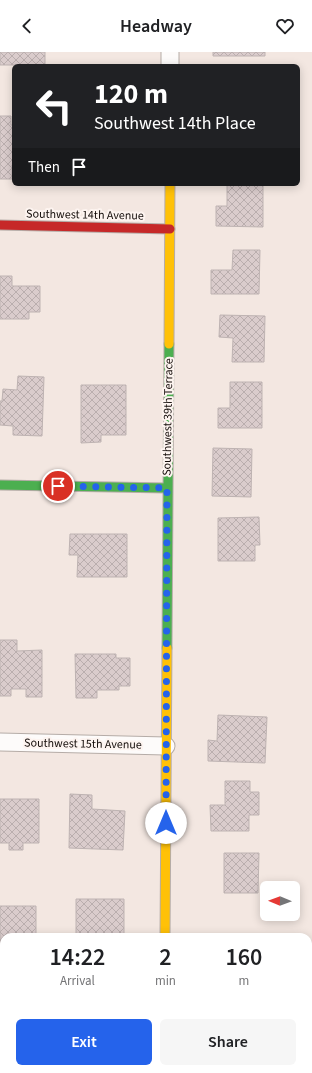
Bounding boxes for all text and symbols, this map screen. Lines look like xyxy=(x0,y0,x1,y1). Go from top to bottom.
text: Headway xyxy=(120,14,192,39)
icon: back xyxy=(16,15,38,37)
icon: heart xyxy=(274,15,296,37)
text: 120 m xyxy=(94,74,168,114)
icon: left xyxy=(28,80,80,132)
text: Southwest 14th Place xyxy=(94,111,256,136)
icon: arrive xyxy=(68,156,90,178)
text: Then xyxy=(28,157,60,178)
street label: Southwest 14th Avenue xyxy=(26,205,144,225)
street label: Southwest 39th Terrace xyxy=(158,358,178,476)
pin xyxy=(41,469,75,503)
icon: arrive xyxy=(47,475,69,497)
street label: Southwest 15th Avenue xyxy=(24,734,142,754)
position arrow xyxy=(145,802,187,844)
north arrow xyxy=(260,881,300,921)
map controls xyxy=(260,881,300,921)
text: 14:22 xyxy=(50,940,105,975)
text: 2 xyxy=(159,940,172,975)
text: 160 xyxy=(226,940,262,975)
text: Arrival xyxy=(60,972,95,990)
text: min xyxy=(155,972,176,990)
text: m xyxy=(239,972,249,990)
button: Exit xyxy=(16,1019,152,1065)
button: Share xyxy=(160,1019,296,1065)

